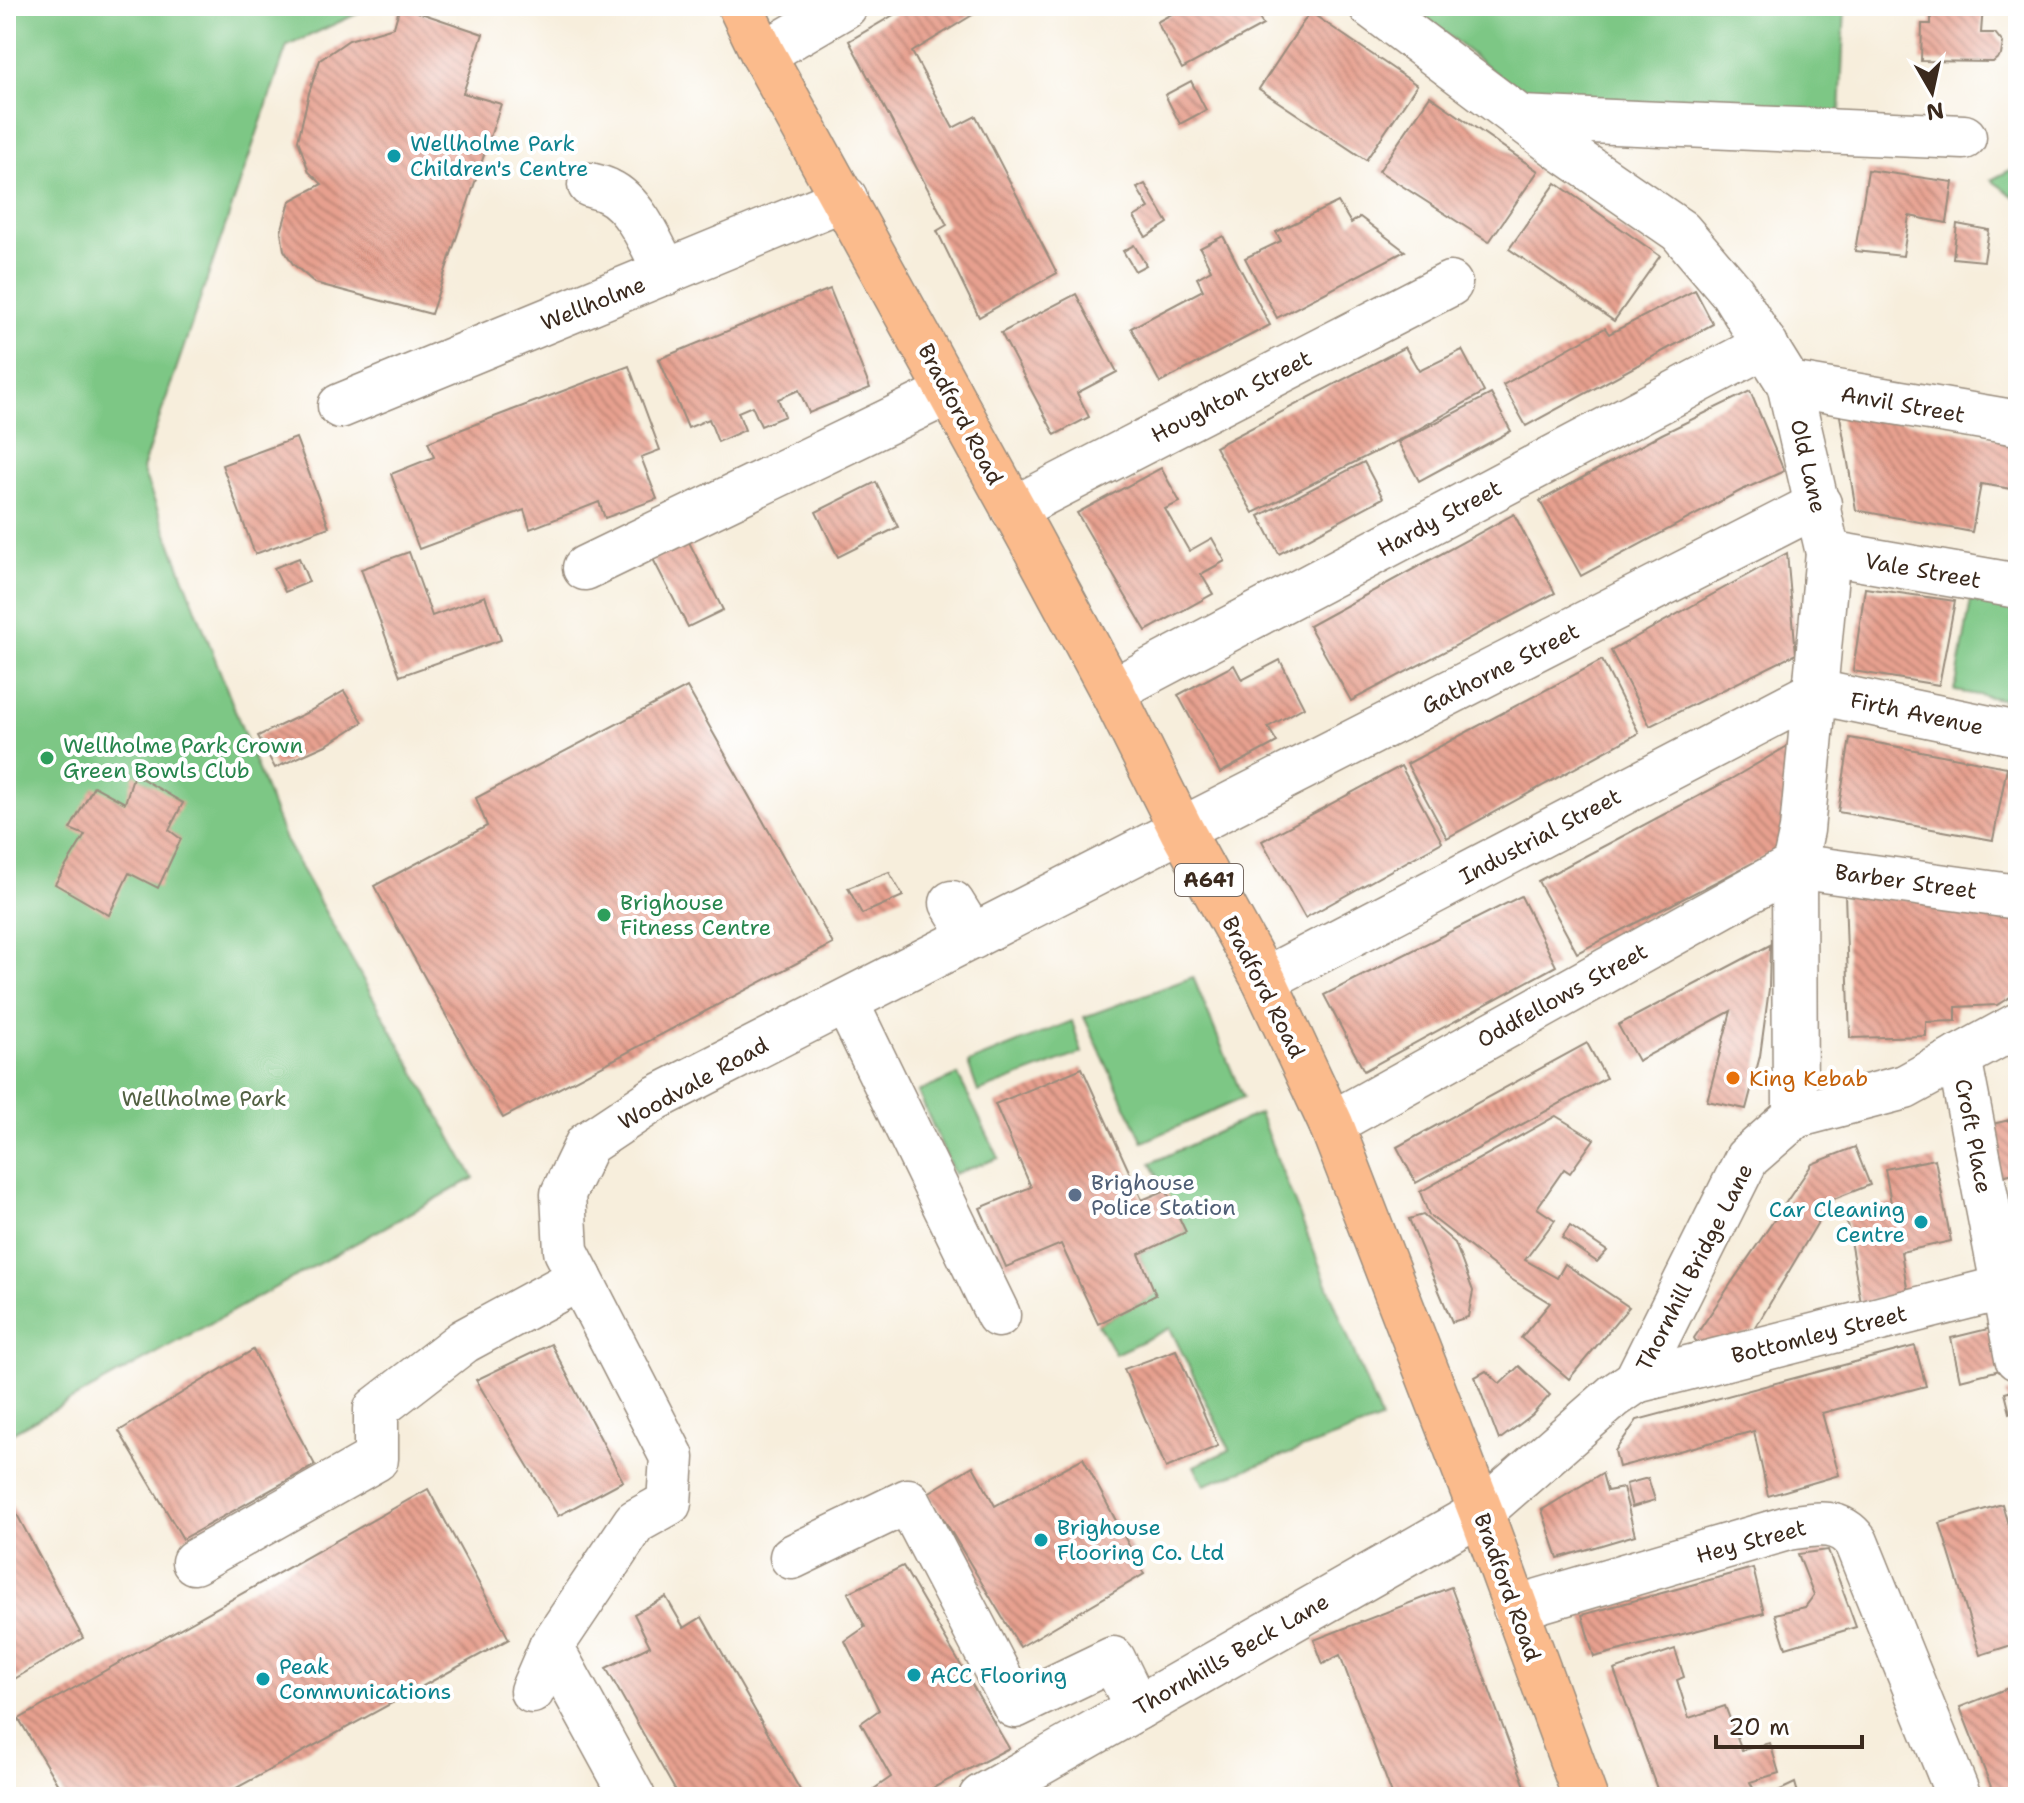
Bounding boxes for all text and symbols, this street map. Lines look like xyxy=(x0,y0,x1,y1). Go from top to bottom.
north arrow xyxy=(1892,52,1972,132)
text: N xyxy=(1924,96,1946,127)
place label: Wellholme Park Children's Centre xyxy=(410,129,589,183)
marker: Wellholme Park Children's Centre xyxy=(385,147,403,165)
street label: Wellholme xyxy=(537,269,650,338)
street label: Bradford Road xyxy=(911,339,1010,490)
street label: Houghton Street xyxy=(1146,343,1316,449)
street label: Anvil Street xyxy=(1839,379,1967,430)
street label: Old Lane xyxy=(1784,416,1833,516)
street label: Hardy Street xyxy=(1372,473,1507,563)
street label: Vale Street xyxy=(1862,546,1983,595)
street label: Gathorne Street xyxy=(1416,616,1584,721)
street label: Firth Avenue xyxy=(1847,685,1986,742)
place label: Wellholme Park Crown Green Bowls Club xyxy=(63,731,303,785)
marker: Wellholme Park Crown Green Bowls Club xyxy=(38,749,56,767)
street label: Industrial Street xyxy=(1454,782,1626,891)
street label: Barber Street xyxy=(1833,857,1979,906)
road number: A641 xyxy=(1175,864,1243,896)
place label: Brighouse Fitness Centre xyxy=(620,888,771,942)
marker: Brighouse Fitness Centre xyxy=(595,906,613,924)
street label: Bradford Road xyxy=(1215,911,1312,1063)
street label: Oddfellows Street xyxy=(1472,937,1653,1054)
street label: Woodvale Road xyxy=(613,1030,773,1137)
place label: King Kebab xyxy=(1749,1064,1868,1093)
marker: King Kebab xyxy=(1724,1069,1742,1087)
street label: Croft Place xyxy=(1948,1076,1999,1196)
park label: Wellholme Park xyxy=(121,1084,287,1113)
street label: Thornhill Bridge Lane xyxy=(1629,1159,1759,1376)
place label: Brighouse Police Station xyxy=(1091,1168,1236,1222)
marker: Brighouse Police Station xyxy=(1066,1186,1084,1204)
place label: Car Cleaning Centre xyxy=(1769,1195,1905,1249)
marker: Car Cleaning Centre xyxy=(1912,1213,1930,1231)
street label: Bottomley Street xyxy=(1728,1299,1910,1370)
street label: Bradford Road xyxy=(1467,1509,1548,1665)
place label: Brighouse Flooring Co. Ltd xyxy=(1057,1513,1224,1567)
street label: Hey Street xyxy=(1693,1513,1809,1570)
marker: Brighouse Flooring Co. Ltd xyxy=(1032,1531,1050,1549)
street label: Thornhills Beck Lane xyxy=(1129,1587,1334,1722)
place label: Peak Communications xyxy=(279,1652,451,1706)
place label: ACC Flooring xyxy=(930,1661,1067,1690)
marker: ACC Flooring xyxy=(905,1666,923,1684)
marker: Peak Communications xyxy=(254,1670,272,1688)
scale bar xyxy=(1716,1699,1862,1749)
text: 20 m xyxy=(1728,1711,1790,1743)

